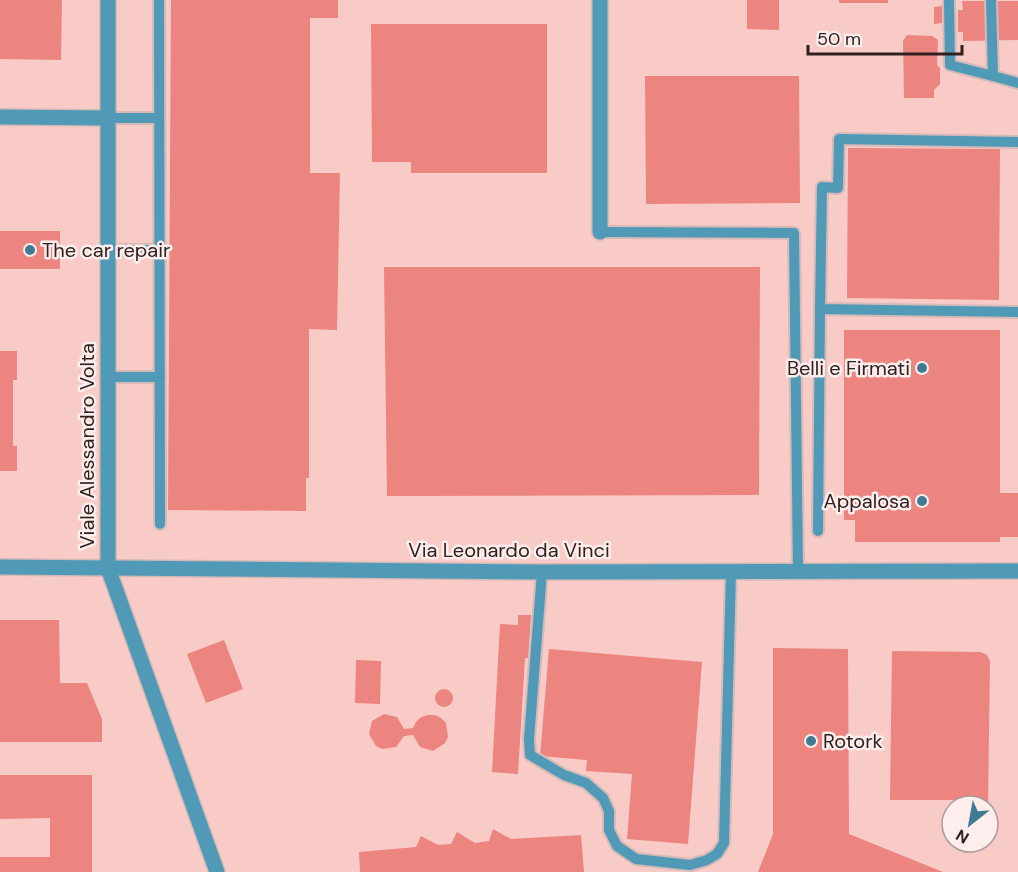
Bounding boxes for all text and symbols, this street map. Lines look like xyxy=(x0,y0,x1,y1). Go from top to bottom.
scale bar xyxy=(808,18,962,56)
text: 50 m xyxy=(817,27,861,51)
place label: The car repair xyxy=(42,237,170,263)
marker: The car repair xyxy=(23,243,37,257)
street label: Viale Alessandro Volta xyxy=(74,343,100,549)
place label: Belli e Firmati xyxy=(787,355,910,381)
marker: Belli e Firmati xyxy=(915,361,929,375)
place label: Appalosa xyxy=(824,488,910,514)
marker: Appalosa xyxy=(915,494,929,508)
street label: Via Leonardo da Vinci xyxy=(408,537,610,563)
place label: Rotork xyxy=(823,728,883,754)
marker: Rotork xyxy=(804,734,818,748)
north arrow xyxy=(940,794,1000,854)
text: N xyxy=(952,824,973,848)

